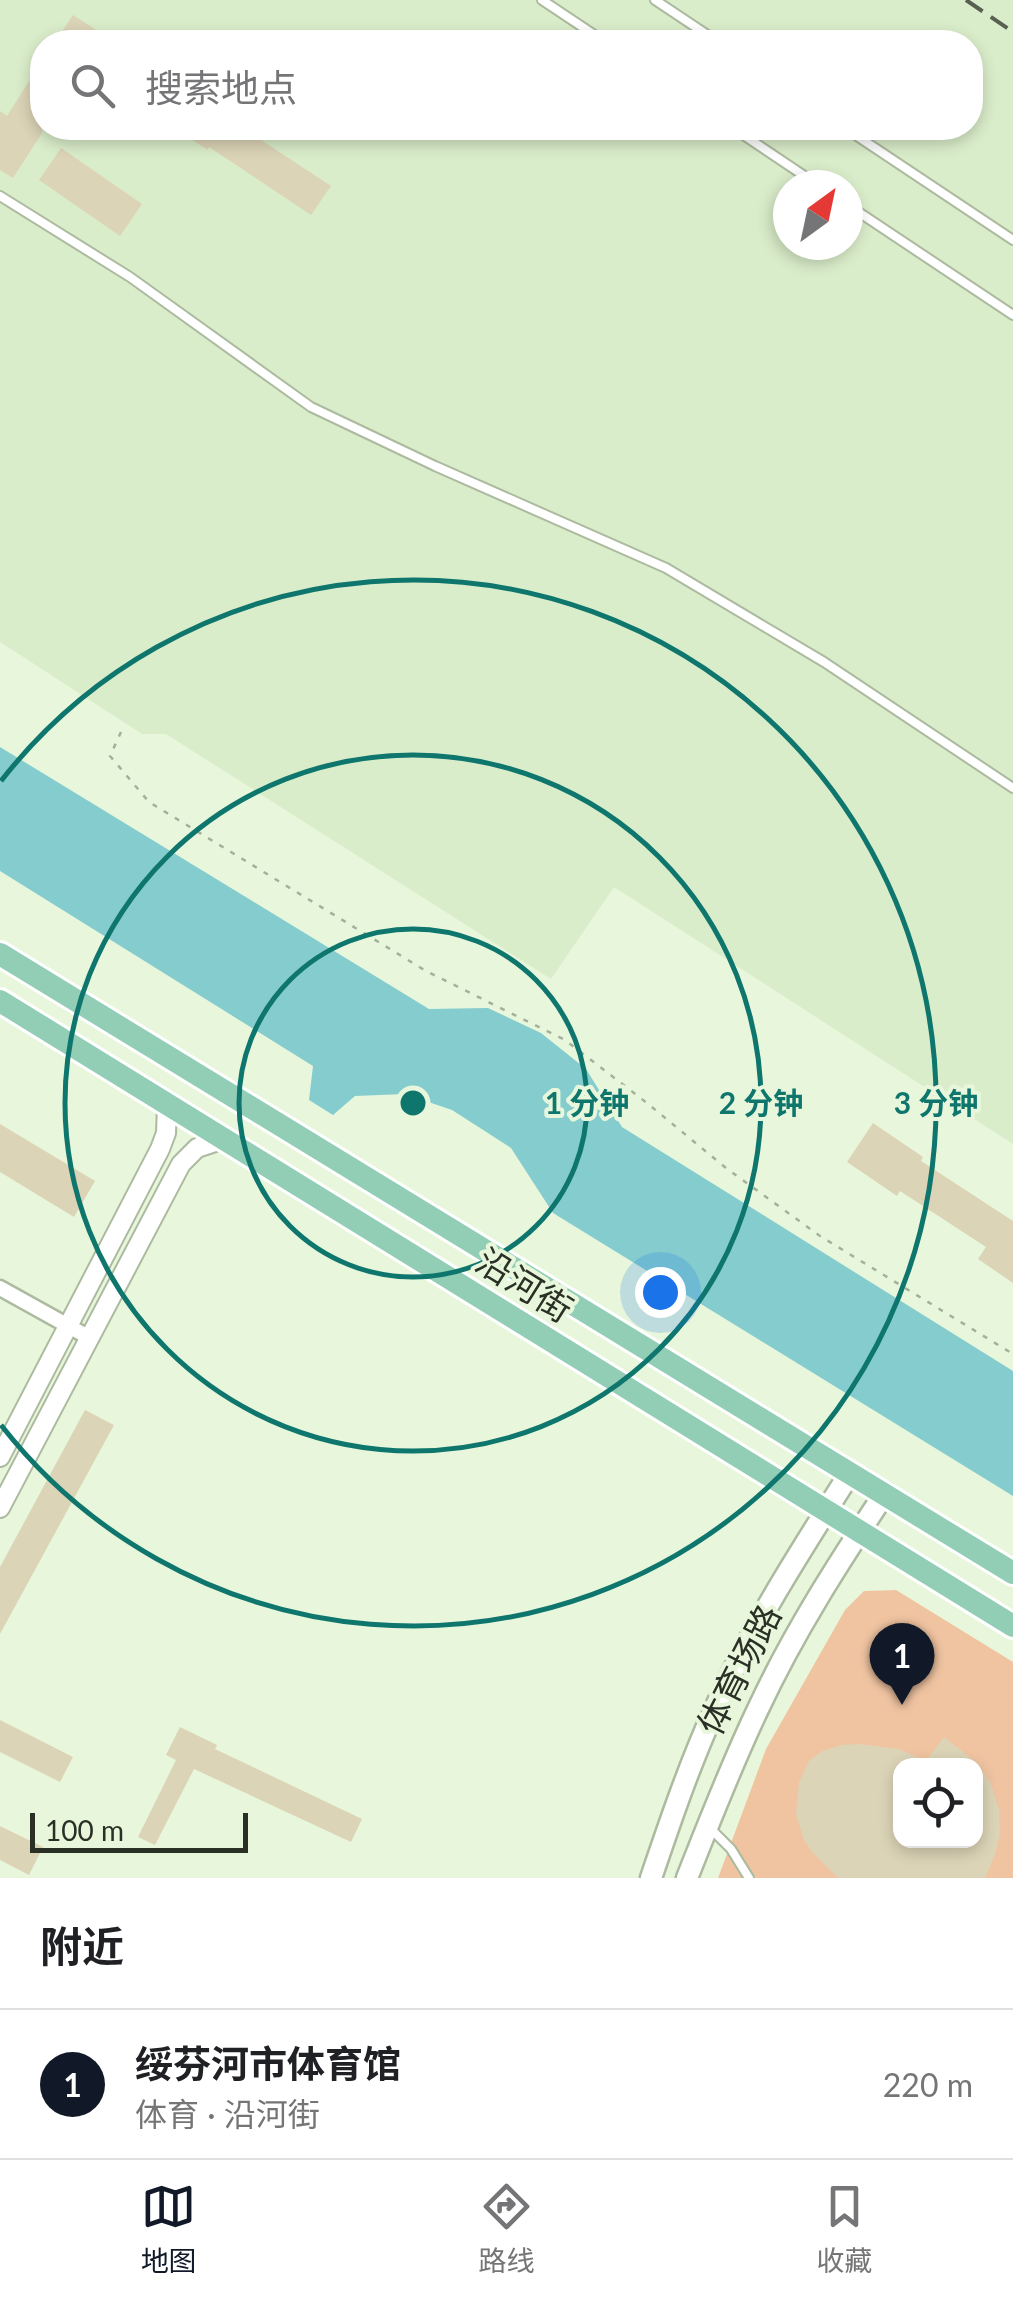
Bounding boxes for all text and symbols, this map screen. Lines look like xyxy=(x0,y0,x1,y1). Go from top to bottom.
search box xyxy=(30,30,983,140)
icon: search xyxy=(65,58,120,113)
text: 搜索地点 xyxy=(145,64,297,110)
north arrow xyxy=(773,170,863,260)
text: 1 分钟 xyxy=(545,1084,629,1120)
text: 2 分钟 xyxy=(719,1084,803,1120)
text: 3 分钟 xyxy=(894,1084,978,1120)
centre of rings xyxy=(395,1085,431,1121)
street label: 沿河街 xyxy=(469,1238,581,1330)
your location xyxy=(635,1267,686,1318)
street label: 体育场路 xyxy=(688,1597,788,1741)
pin: 1 xyxy=(870,1622,934,1705)
map controls xyxy=(893,1758,983,1848)
button: locate xyxy=(893,1758,983,1848)
scale bar xyxy=(30,1808,248,1852)
text: 100 m xyxy=(45,1813,124,1847)
text: 附近 xyxy=(40,1921,124,1971)
text: 绥芬河市体育馆 xyxy=(135,2040,401,2086)
text: 1 xyxy=(63,2065,82,2104)
text: 220 m xyxy=(883,2065,973,2104)
text: 体育 · 沿河街 xyxy=(135,2094,320,2133)
tab: 地图 xyxy=(141,2179,197,2279)
tab: 路线 xyxy=(478,2179,534,2279)
tab: 收藏 xyxy=(816,2179,872,2279)

